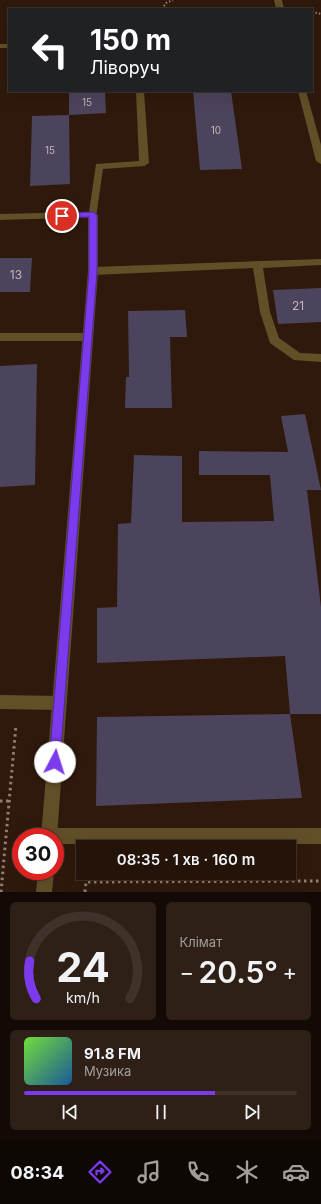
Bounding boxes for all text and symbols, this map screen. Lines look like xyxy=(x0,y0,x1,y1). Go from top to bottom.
text: 150 m xyxy=(90,23,171,57)
icon: left xyxy=(24,24,76,76)
text: Ліворуч xyxy=(90,57,160,78)
house number: 15 xyxy=(82,96,92,108)
house number: 10 xyxy=(211,124,221,136)
house number: 15 xyxy=(45,144,55,156)
pin xyxy=(45,199,79,233)
icon: arrive xyxy=(51,205,73,227)
house number: 13 xyxy=(10,267,22,282)
house number: 21 xyxy=(292,298,304,313)
position arrow xyxy=(34,741,76,783)
speed limit sign: 30 xyxy=(12,828,64,880)
text: 08:35 · 1 хв · 160 m xyxy=(117,850,255,869)
text: Клімат xyxy=(180,934,222,950)
text: 24 xyxy=(56,942,110,992)
text: 20.5° xyxy=(199,954,278,990)
text: − xyxy=(180,959,194,985)
text: + xyxy=(282,959,297,985)
text: km/h xyxy=(66,989,100,1006)
text: 91.8 FM xyxy=(84,1044,141,1063)
text: Музика xyxy=(84,1063,131,1079)
icon: previous xyxy=(59,1101,81,1123)
icon: pause xyxy=(150,1101,172,1123)
icon: next xyxy=(241,1101,263,1123)
icon: directions xyxy=(86,1158,114,1186)
icon: music xyxy=(135,1158,163,1186)
icon: phone xyxy=(184,1158,212,1186)
icon: climate xyxy=(233,1158,261,1186)
icon: car xyxy=(282,1158,310,1186)
text: 08:34 xyxy=(11,1162,64,1183)

